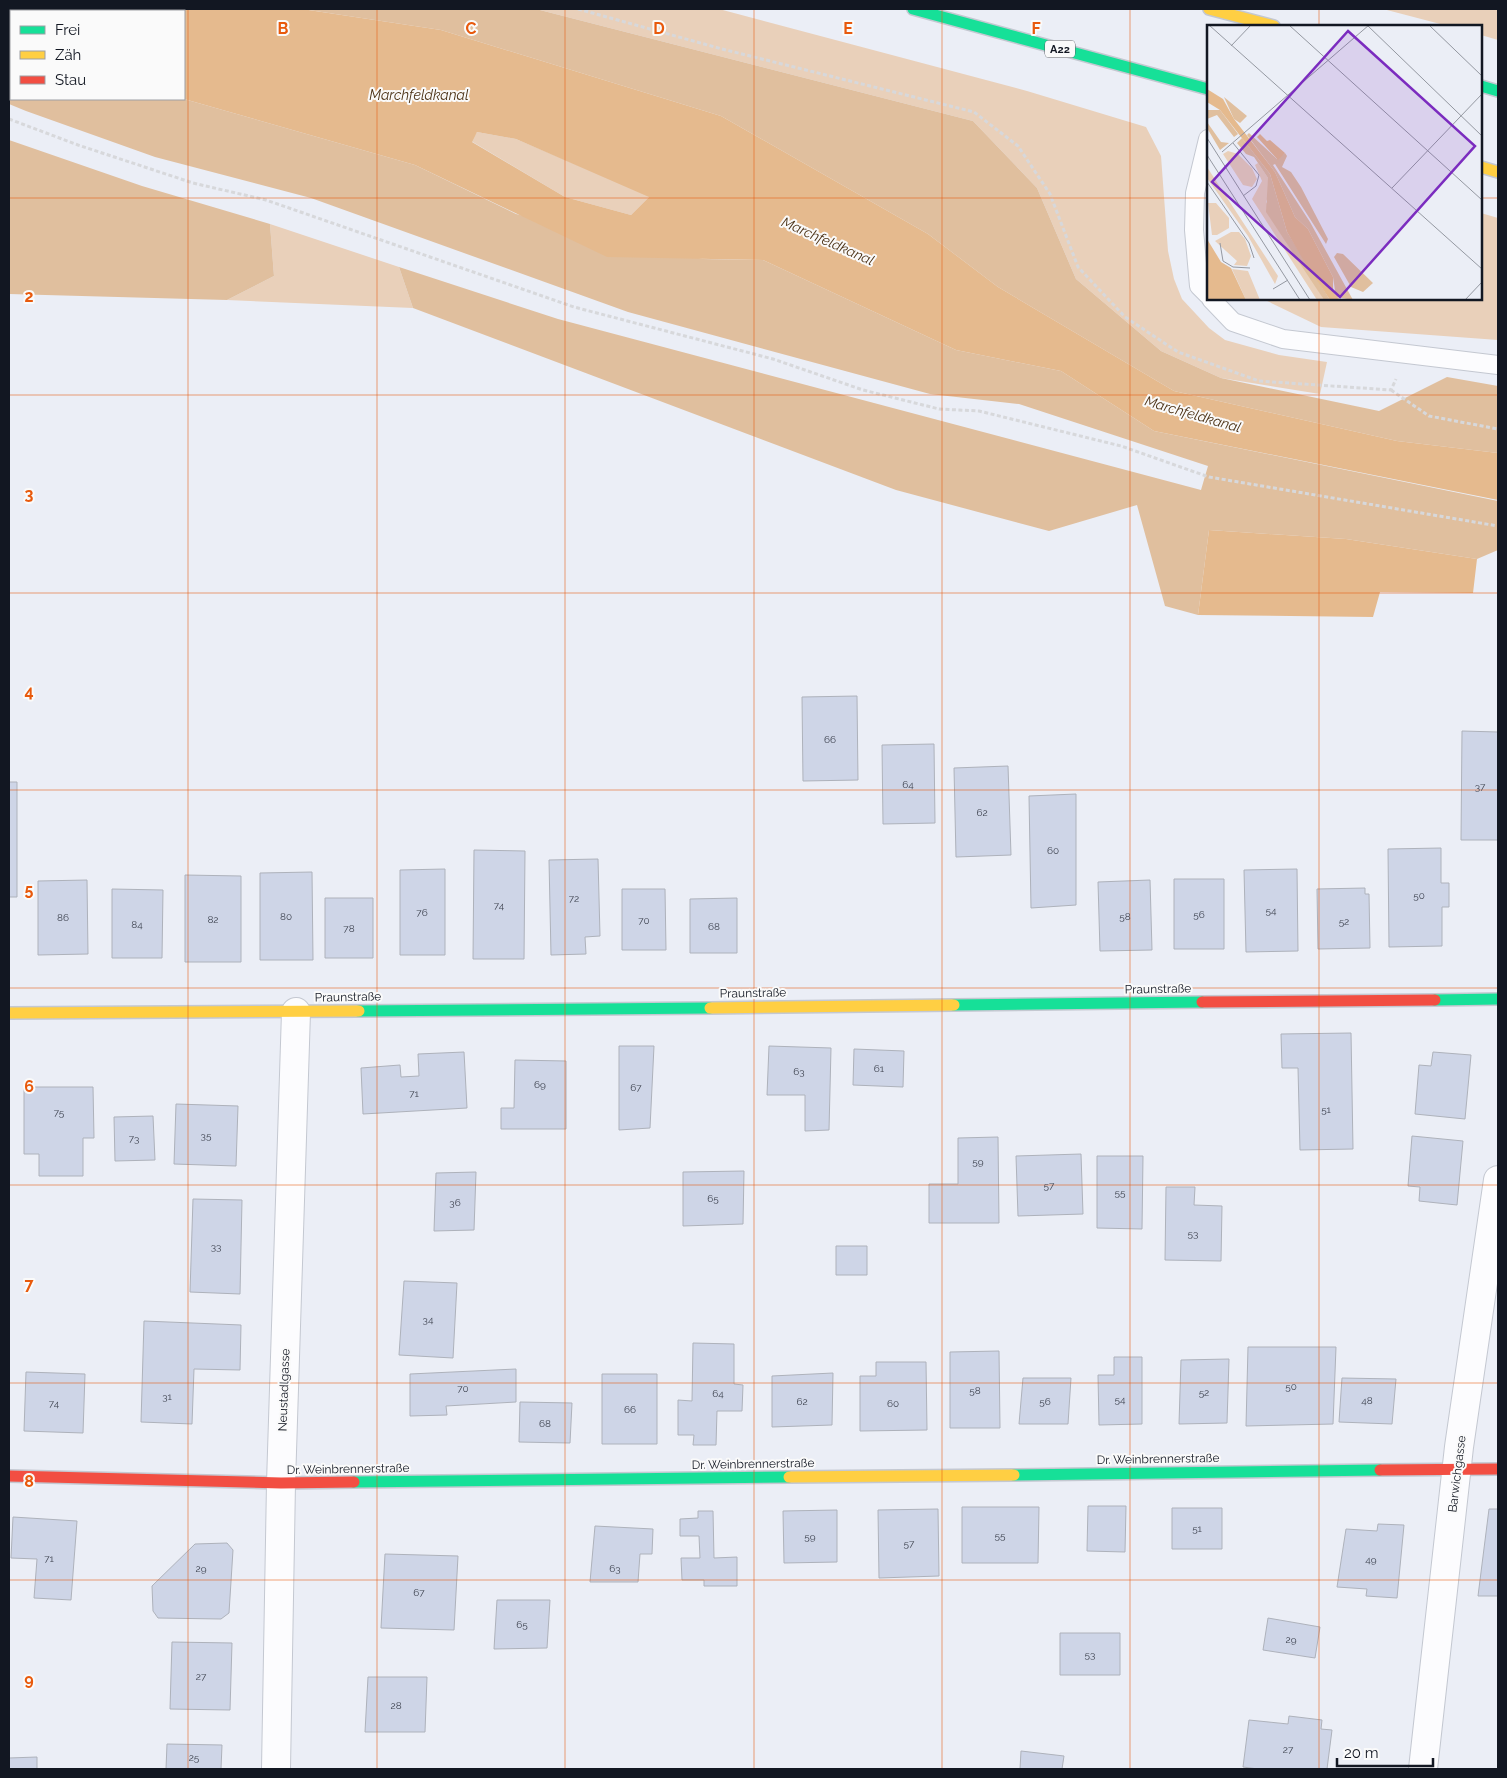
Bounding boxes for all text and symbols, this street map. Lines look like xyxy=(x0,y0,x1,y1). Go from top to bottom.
legend xyxy=(10,10,185,100)
text: B xyxy=(278,19,289,38)
text: C xyxy=(466,19,477,38)
text: D xyxy=(653,19,665,38)
text: E xyxy=(843,19,853,38)
text: F xyxy=(1031,19,1041,38)
text: Frei xyxy=(55,21,80,39)
inset map xyxy=(1207,25,1482,300)
road number: A22 xyxy=(1045,41,1075,58)
text: Zäh xyxy=(55,46,81,64)
text: Stau xyxy=(55,71,86,89)
water label: Marchfeldkanal xyxy=(369,87,469,103)
water label: Marchfeldkanal xyxy=(779,214,877,269)
text: 2 xyxy=(24,287,34,306)
water label: Marchfeldkanal xyxy=(1143,393,1243,435)
text: 3 xyxy=(25,485,34,504)
text: 4 xyxy=(24,682,34,701)
house number: 66 xyxy=(824,734,836,745)
house number: 64 xyxy=(902,779,914,790)
house number: 37 xyxy=(1475,781,1486,792)
house number: 62 xyxy=(976,807,988,818)
house number: 60 xyxy=(1047,845,1059,856)
text: 5 xyxy=(25,880,34,899)
house number: 50 xyxy=(1413,890,1425,901)
house number: 72 xyxy=(569,893,579,904)
house number: 74 xyxy=(494,900,505,911)
house number: 54 xyxy=(1266,905,1277,916)
house number: 76 xyxy=(416,907,428,918)
house number: 56 xyxy=(1193,909,1205,920)
house number: 80 xyxy=(280,911,292,922)
house number: 58 xyxy=(1119,911,1131,922)
house number: 86 xyxy=(57,912,69,923)
house number: 82 xyxy=(207,914,219,925)
house number: 70 xyxy=(638,915,650,926)
house number: 52 xyxy=(1339,916,1349,927)
house number: 84 xyxy=(131,919,143,930)
house number: 68 xyxy=(708,921,720,932)
house number: 78 xyxy=(343,923,355,934)
street label: Praunstraße xyxy=(1125,981,1191,997)
street label: Praunstraße xyxy=(720,985,786,1001)
street label: Praunstraße xyxy=(315,989,381,1005)
house number: 61 xyxy=(874,1063,885,1074)
house number: 63 xyxy=(793,1066,805,1077)
text: 6 xyxy=(24,1077,34,1096)
house number: 69 xyxy=(534,1079,546,1090)
house number: 67 xyxy=(630,1082,642,1093)
house number: 71 xyxy=(409,1088,420,1099)
house number: 51 xyxy=(1321,1104,1332,1115)
house number: 75 xyxy=(54,1107,65,1118)
house number: 35 xyxy=(201,1130,212,1141)
house number: 73 xyxy=(129,1133,139,1144)
house number: 59 xyxy=(972,1156,984,1167)
house number: 57 xyxy=(1044,1180,1055,1191)
house number: 55 xyxy=(1115,1187,1126,1198)
house number: 65 xyxy=(707,1193,719,1204)
house number: 36 xyxy=(449,1197,461,1208)
house number: 53 xyxy=(1188,1228,1198,1239)
house number: 33 xyxy=(211,1241,221,1252)
text: 7 xyxy=(25,1275,34,1294)
house number: 34 xyxy=(423,1314,434,1325)
street label: Neustadlgasse xyxy=(276,1348,292,1432)
house number: 50 xyxy=(1285,1381,1297,1392)
house number: 70 xyxy=(457,1383,469,1394)
house number: 58 xyxy=(969,1385,981,1396)
house number: 52 xyxy=(1199,1387,1209,1398)
house number: 64 xyxy=(712,1388,724,1399)
house number: 31 xyxy=(162,1391,173,1402)
house number: 54 xyxy=(1115,1394,1126,1405)
house number: 48 xyxy=(1361,1395,1373,1406)
house number: 62 xyxy=(796,1396,808,1407)
house number: 56 xyxy=(1039,1396,1051,1407)
house number: 74 xyxy=(49,1398,60,1409)
house number: 60 xyxy=(887,1398,899,1409)
house number: 66 xyxy=(624,1404,636,1415)
house number: 68 xyxy=(539,1418,551,1429)
street label: Barwichgasse xyxy=(1445,1435,1469,1513)
street label: Dr. Weinbrennerstraße xyxy=(1096,1451,1220,1467)
street label: Dr. Weinbrennerstraße xyxy=(691,1456,815,1472)
street label: Dr. Weinbrennerstraße xyxy=(286,1461,410,1477)
text: 8 xyxy=(24,1472,34,1491)
house number: 51 xyxy=(1192,1523,1203,1534)
house number: 55 xyxy=(995,1530,1006,1541)
house number: 59 xyxy=(804,1531,816,1542)
house number: 57 xyxy=(904,1538,915,1549)
house number: 71 xyxy=(44,1553,55,1564)
house number: 49 xyxy=(1365,1554,1377,1565)
house number: 29 xyxy=(195,1563,207,1574)
house number: 63 xyxy=(609,1563,621,1574)
house number: 67 xyxy=(413,1587,425,1598)
house number: 65 xyxy=(516,1619,528,1630)
house number: 29 xyxy=(1285,1634,1297,1645)
house number: 53 xyxy=(1085,1649,1095,1660)
text: 9 xyxy=(24,1670,34,1689)
house number: 27 xyxy=(196,1671,207,1682)
house number: 28 xyxy=(390,1700,402,1711)
scale bar xyxy=(1337,1736,1433,1768)
house number: 27 xyxy=(1283,1744,1294,1755)
text: 20 m xyxy=(1344,1744,1379,1762)
house number: 25 xyxy=(189,1752,200,1763)

